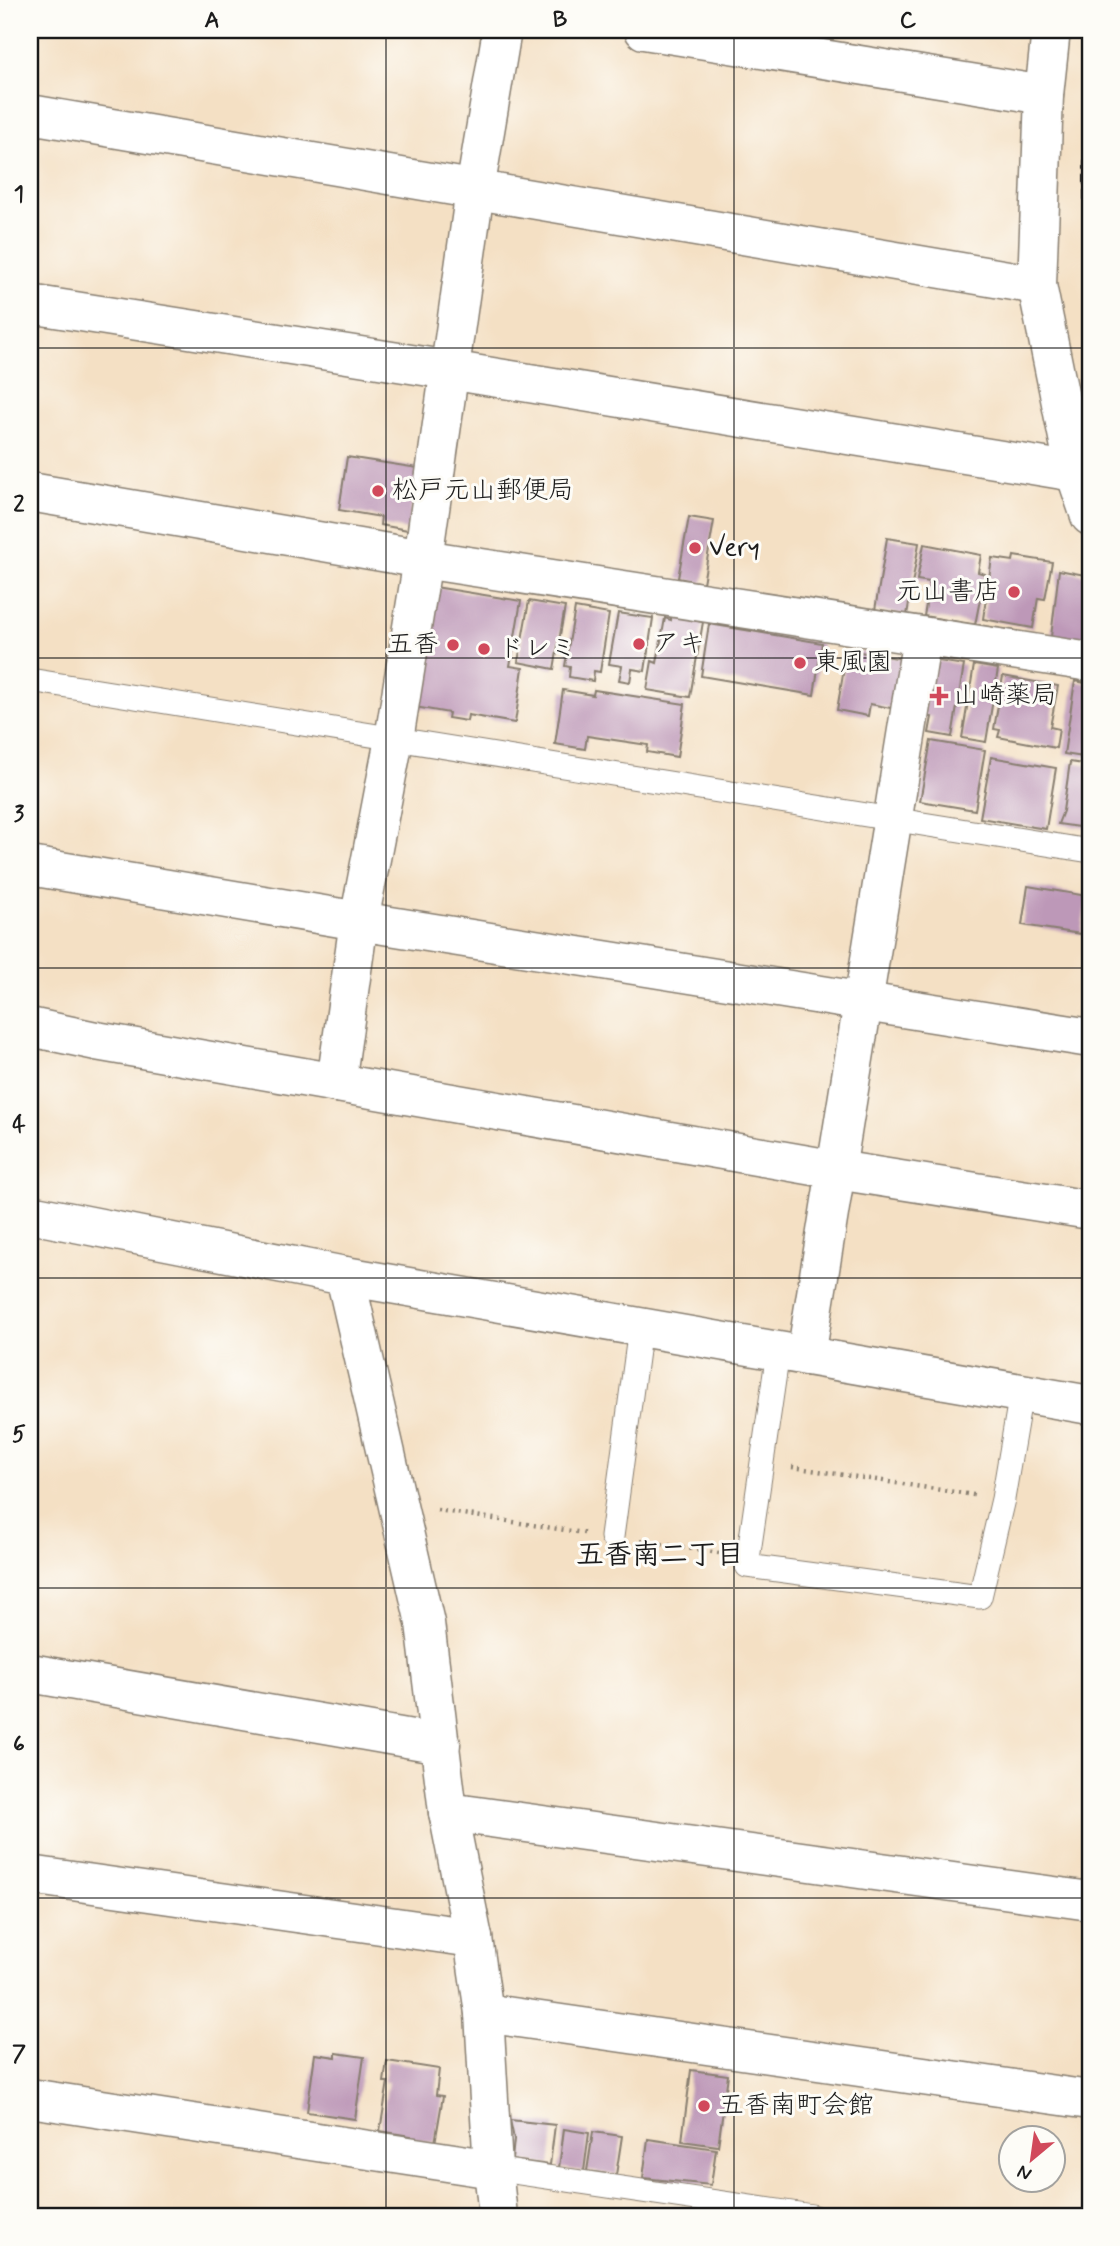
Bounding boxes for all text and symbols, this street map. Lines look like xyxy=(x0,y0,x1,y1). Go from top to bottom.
text: A xyxy=(204,6,220,36)
text: B xyxy=(553,6,568,36)
text: C xyxy=(900,6,917,36)
text: 1 xyxy=(14,180,24,210)
place label: 松戸元山郵便局 xyxy=(392,474,574,508)
marker: 松戸元山郵便局 xyxy=(370,483,386,499)
text: 2 xyxy=(13,490,25,520)
place label: Very xyxy=(709,531,760,565)
marker: Very xyxy=(687,540,703,556)
place label: 元山書店 xyxy=(896,575,1000,609)
marker: 元山書店 xyxy=(1006,584,1022,600)
place label: アキ xyxy=(653,627,705,661)
place label: 五香 xyxy=(387,628,439,662)
place label: ドレミ xyxy=(498,632,576,666)
marker: アキ xyxy=(631,636,647,652)
marker: 五香 xyxy=(445,637,461,653)
marker: ドレミ xyxy=(476,641,492,657)
place label: 東風園 xyxy=(814,646,892,680)
marker: 東風園 xyxy=(792,655,808,671)
place label: 山崎薬局 xyxy=(953,679,1057,713)
marker: 山崎薬局 xyxy=(931,688,947,704)
text: 3 xyxy=(14,800,25,830)
text: 4 xyxy=(12,1110,26,1140)
text: 5 xyxy=(12,1420,26,1450)
district label: 五香南二丁目 xyxy=(576,1537,744,1574)
text: 6 xyxy=(13,1730,25,1760)
text: 7 xyxy=(12,2040,26,2070)
place label: 五香南町会館 xyxy=(718,2089,874,2123)
marker: 五香南町会館 xyxy=(696,2098,712,2114)
north arrow xyxy=(998,2124,1068,2194)
text: N xyxy=(1013,2159,1036,2187)

